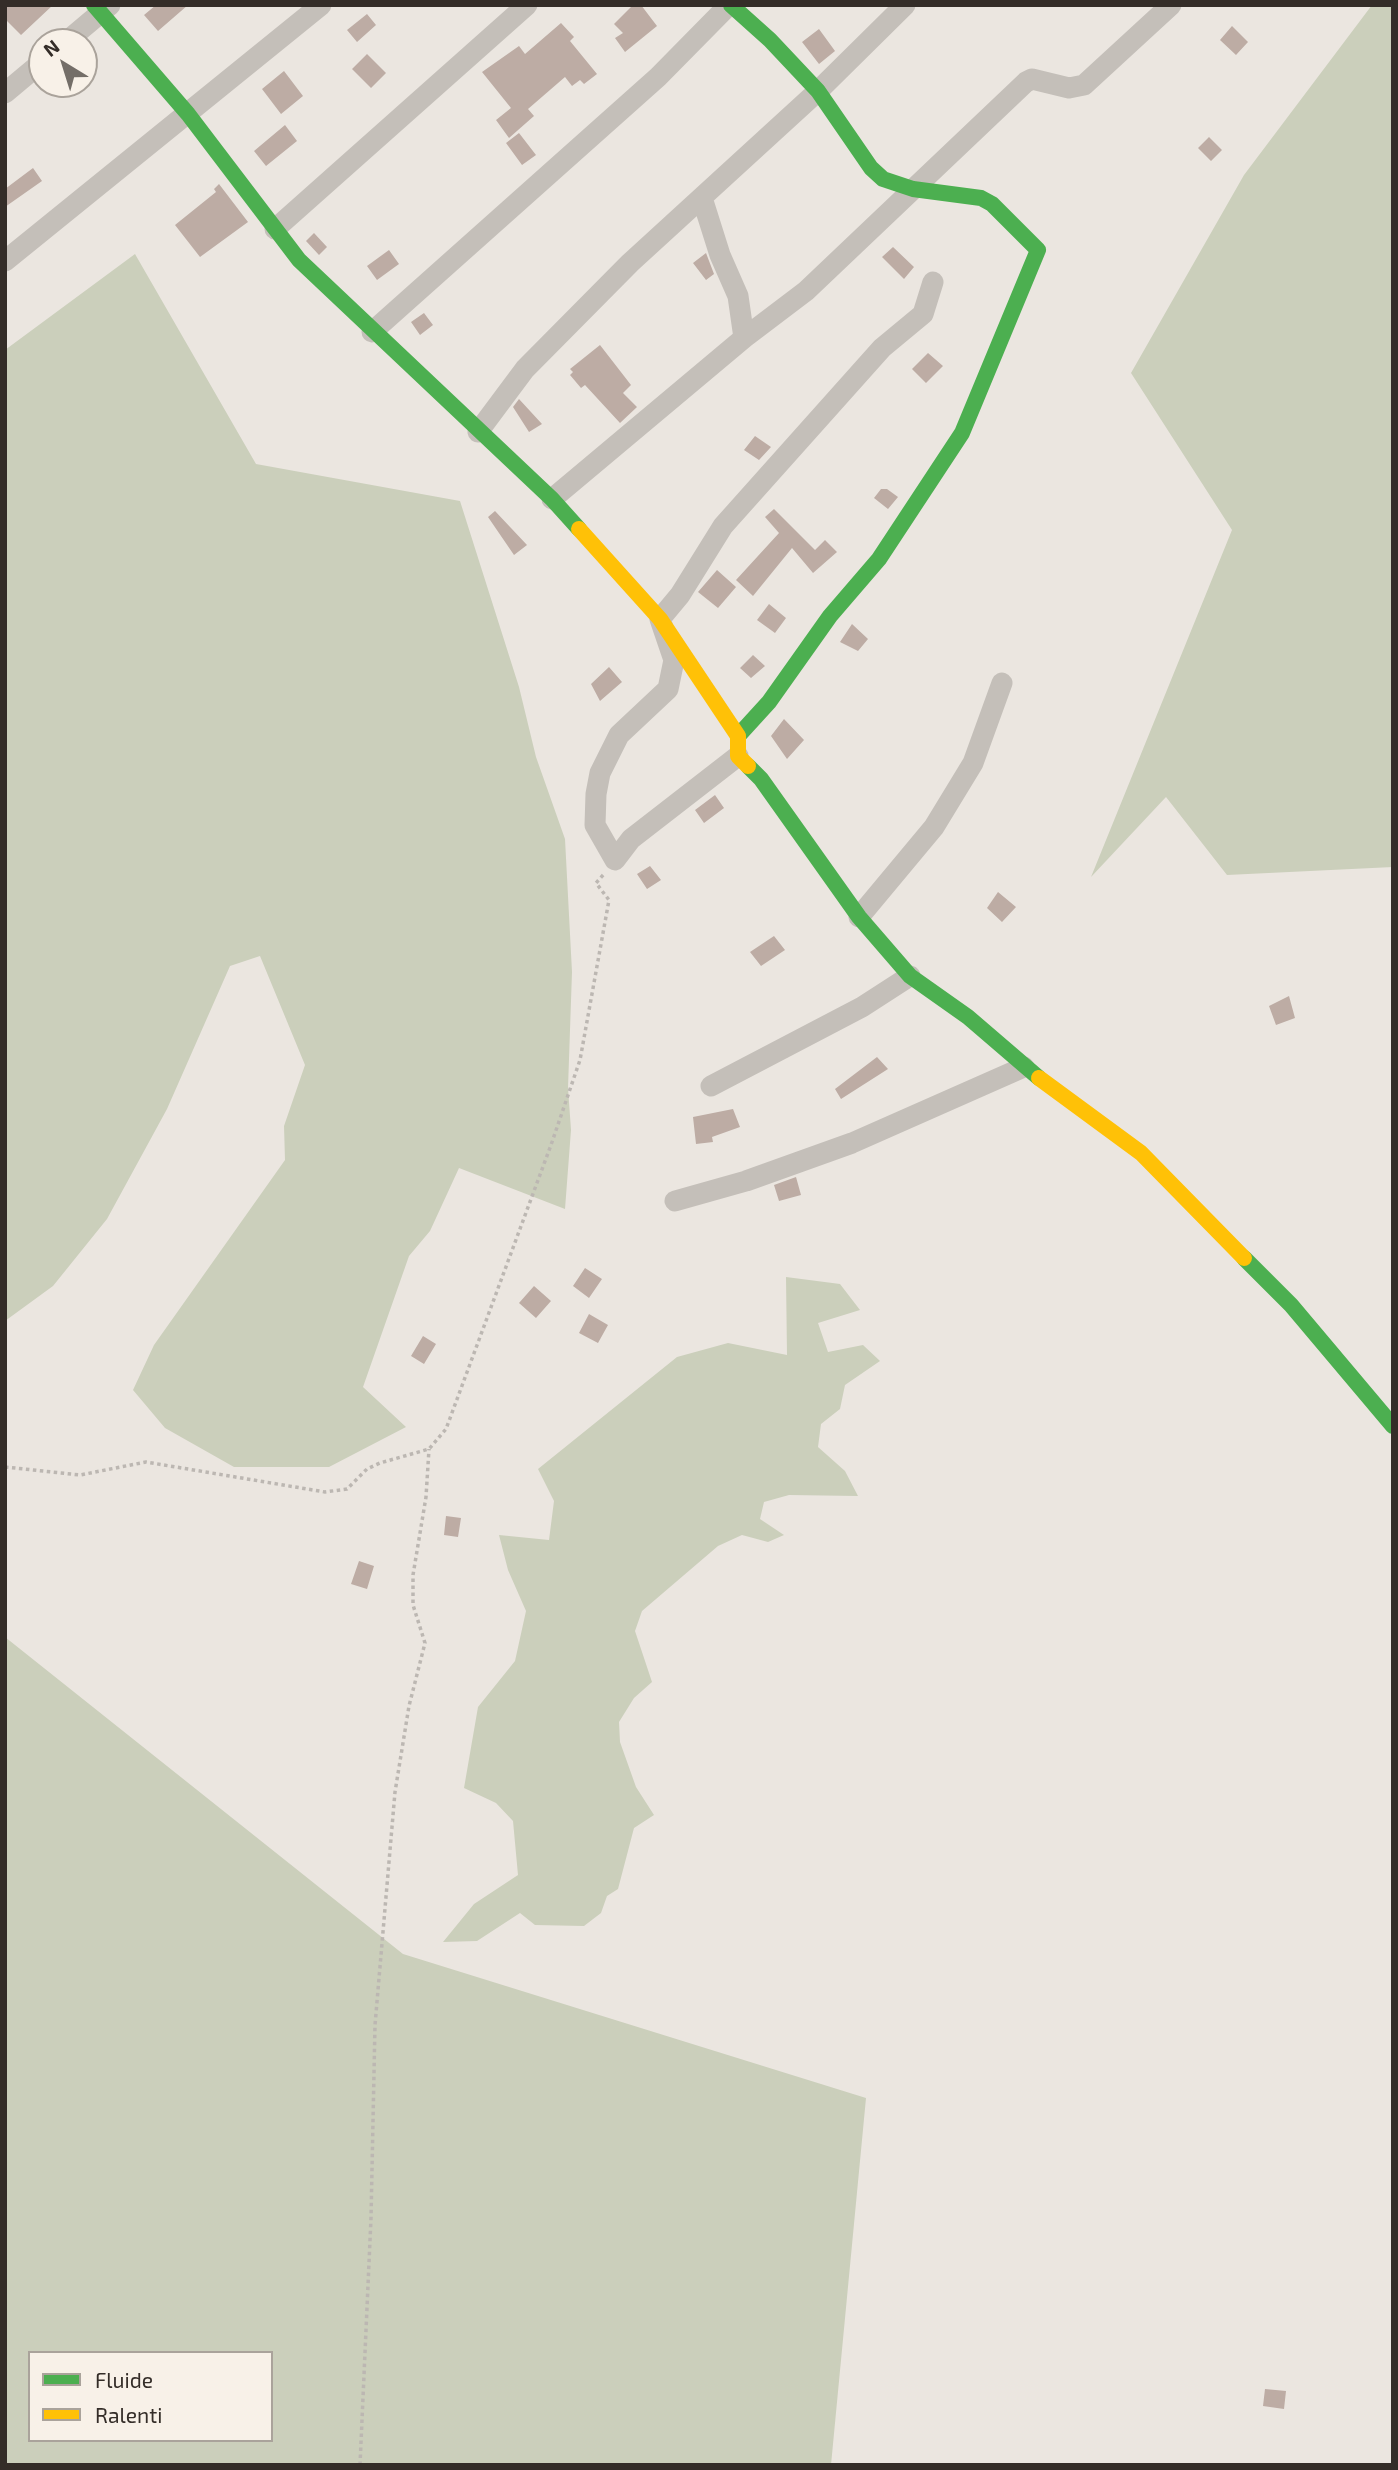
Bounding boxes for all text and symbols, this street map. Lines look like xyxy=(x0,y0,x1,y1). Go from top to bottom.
north arrow xyxy=(28,28,98,98)
text: N xyxy=(39,34,63,61)
legend xyxy=(28,2351,273,2442)
text: Fluide xyxy=(95,2367,153,2392)
text: Ralenti xyxy=(95,2402,162,2427)

